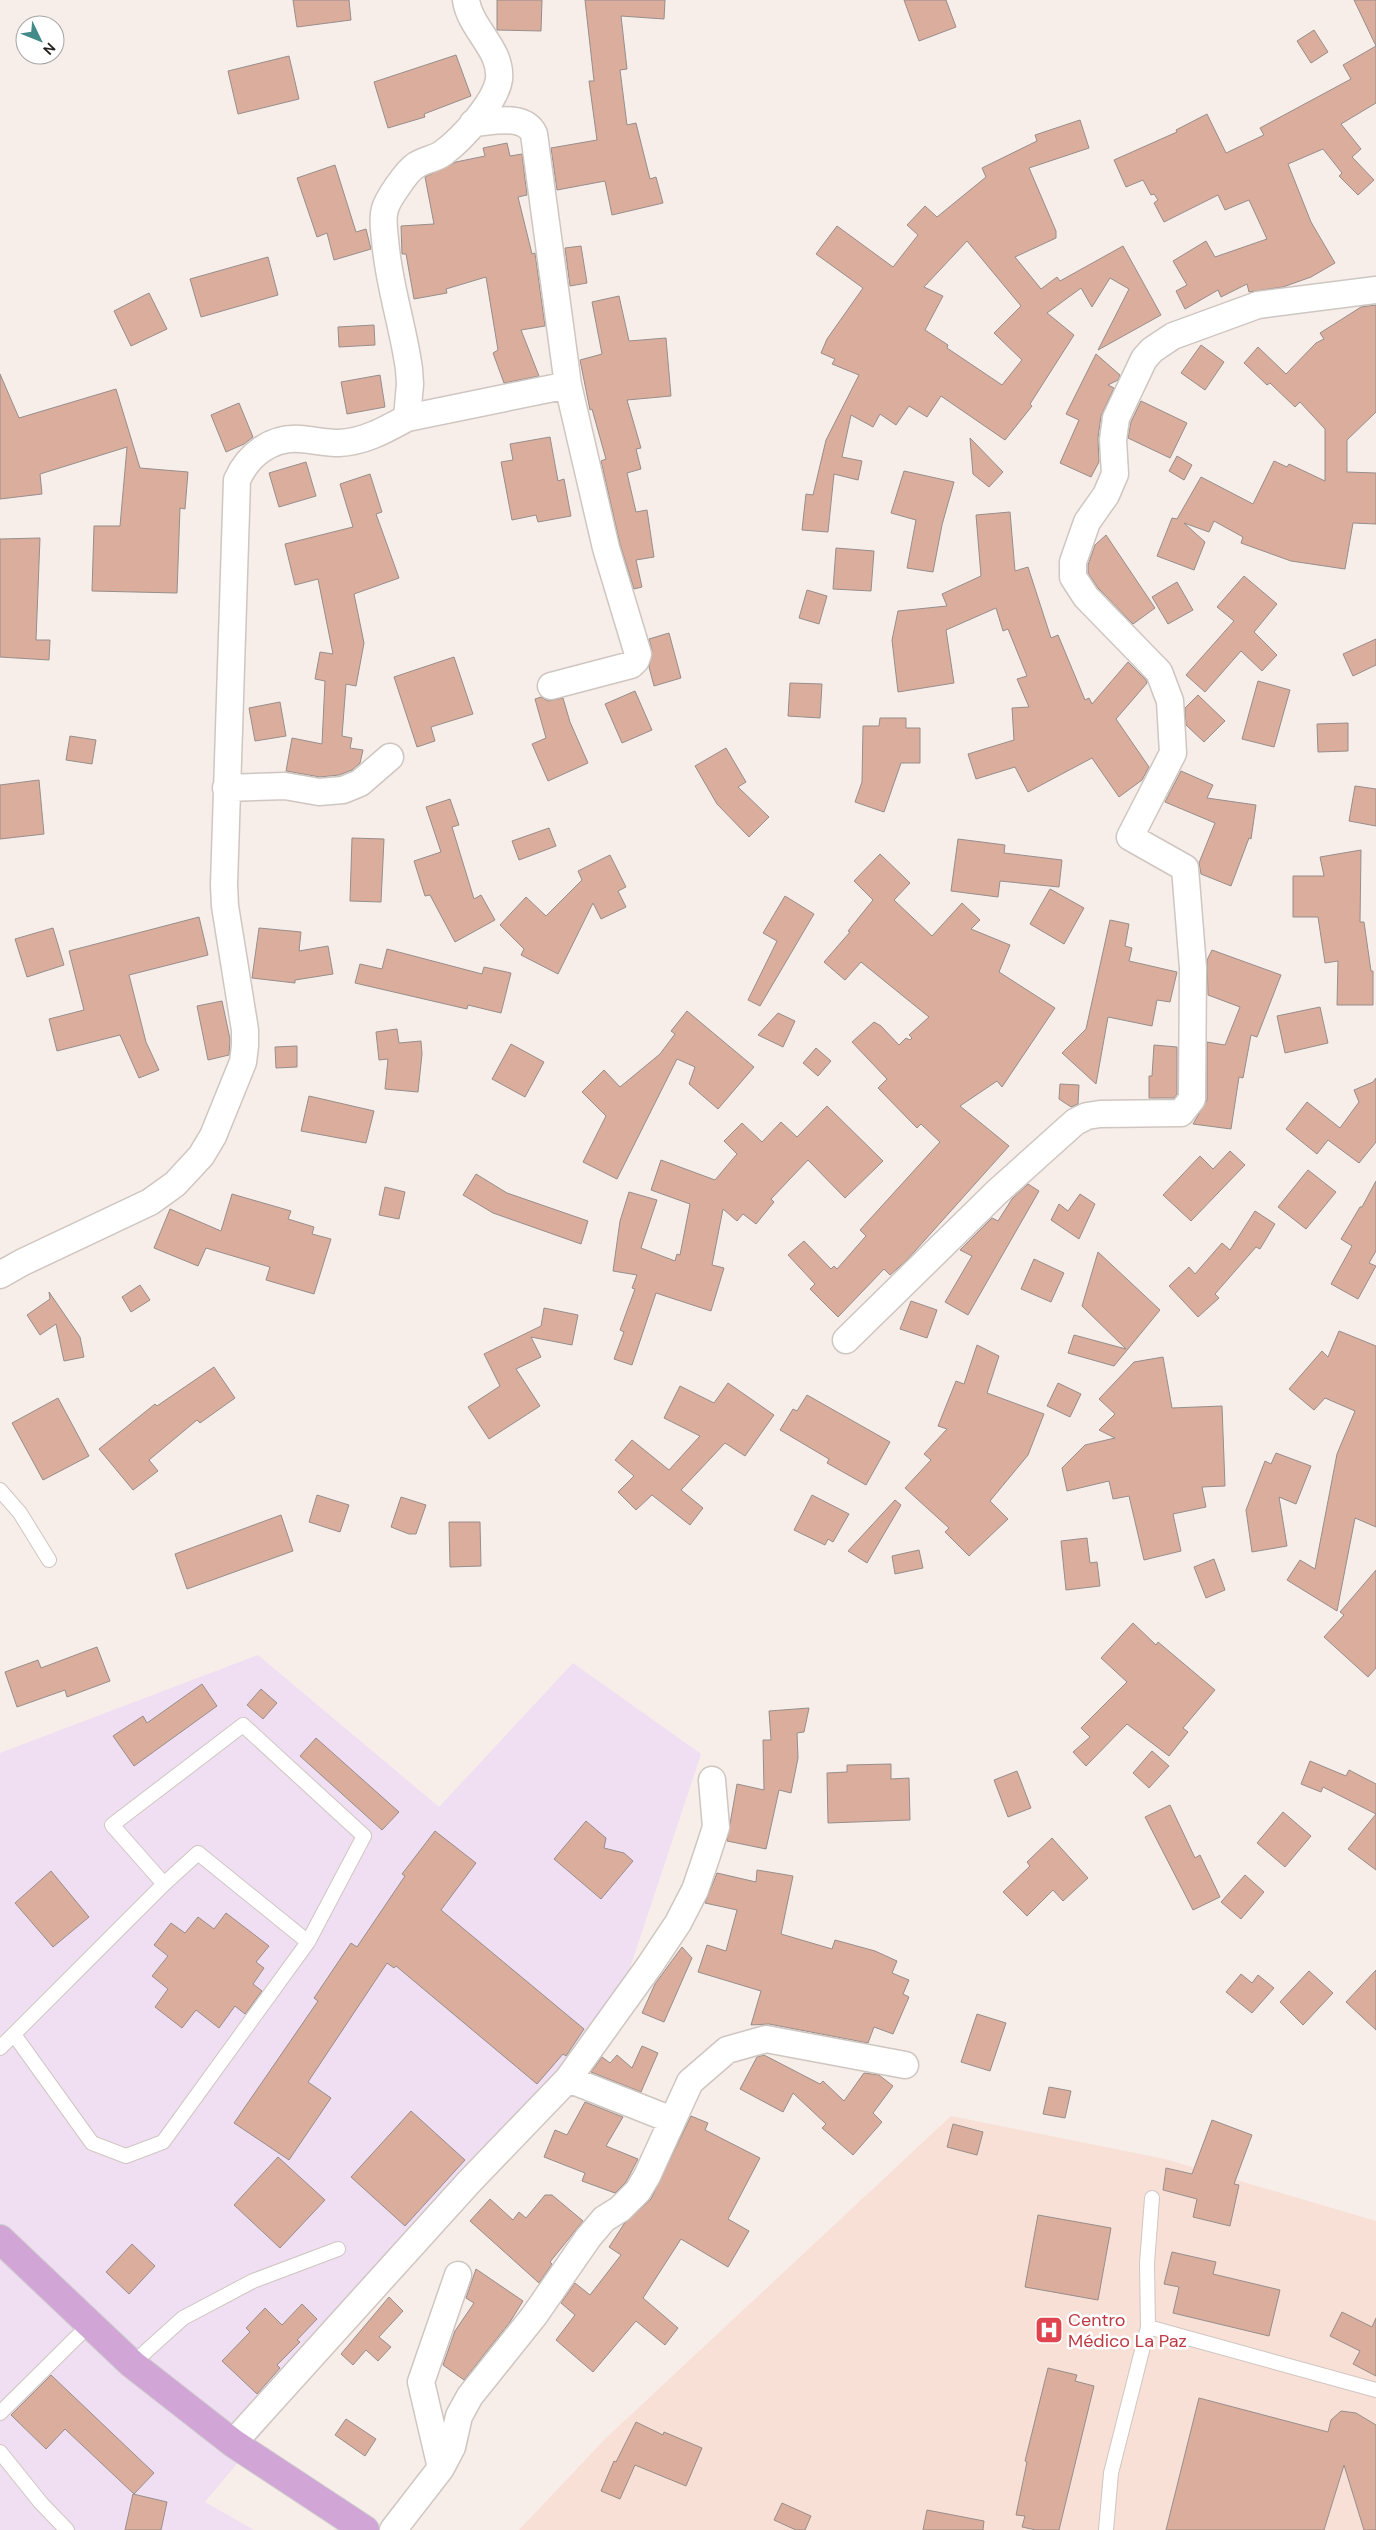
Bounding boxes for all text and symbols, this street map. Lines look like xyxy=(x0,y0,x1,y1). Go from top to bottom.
north arrow xyxy=(15,15,65,65)
text: N xyxy=(39,39,60,59)
place label: Centro Médico La Paz xyxy=(1068,2308,1187,2353)
hospital icon: Centro Médico La Paz xyxy=(1034,2315,1064,2345)

